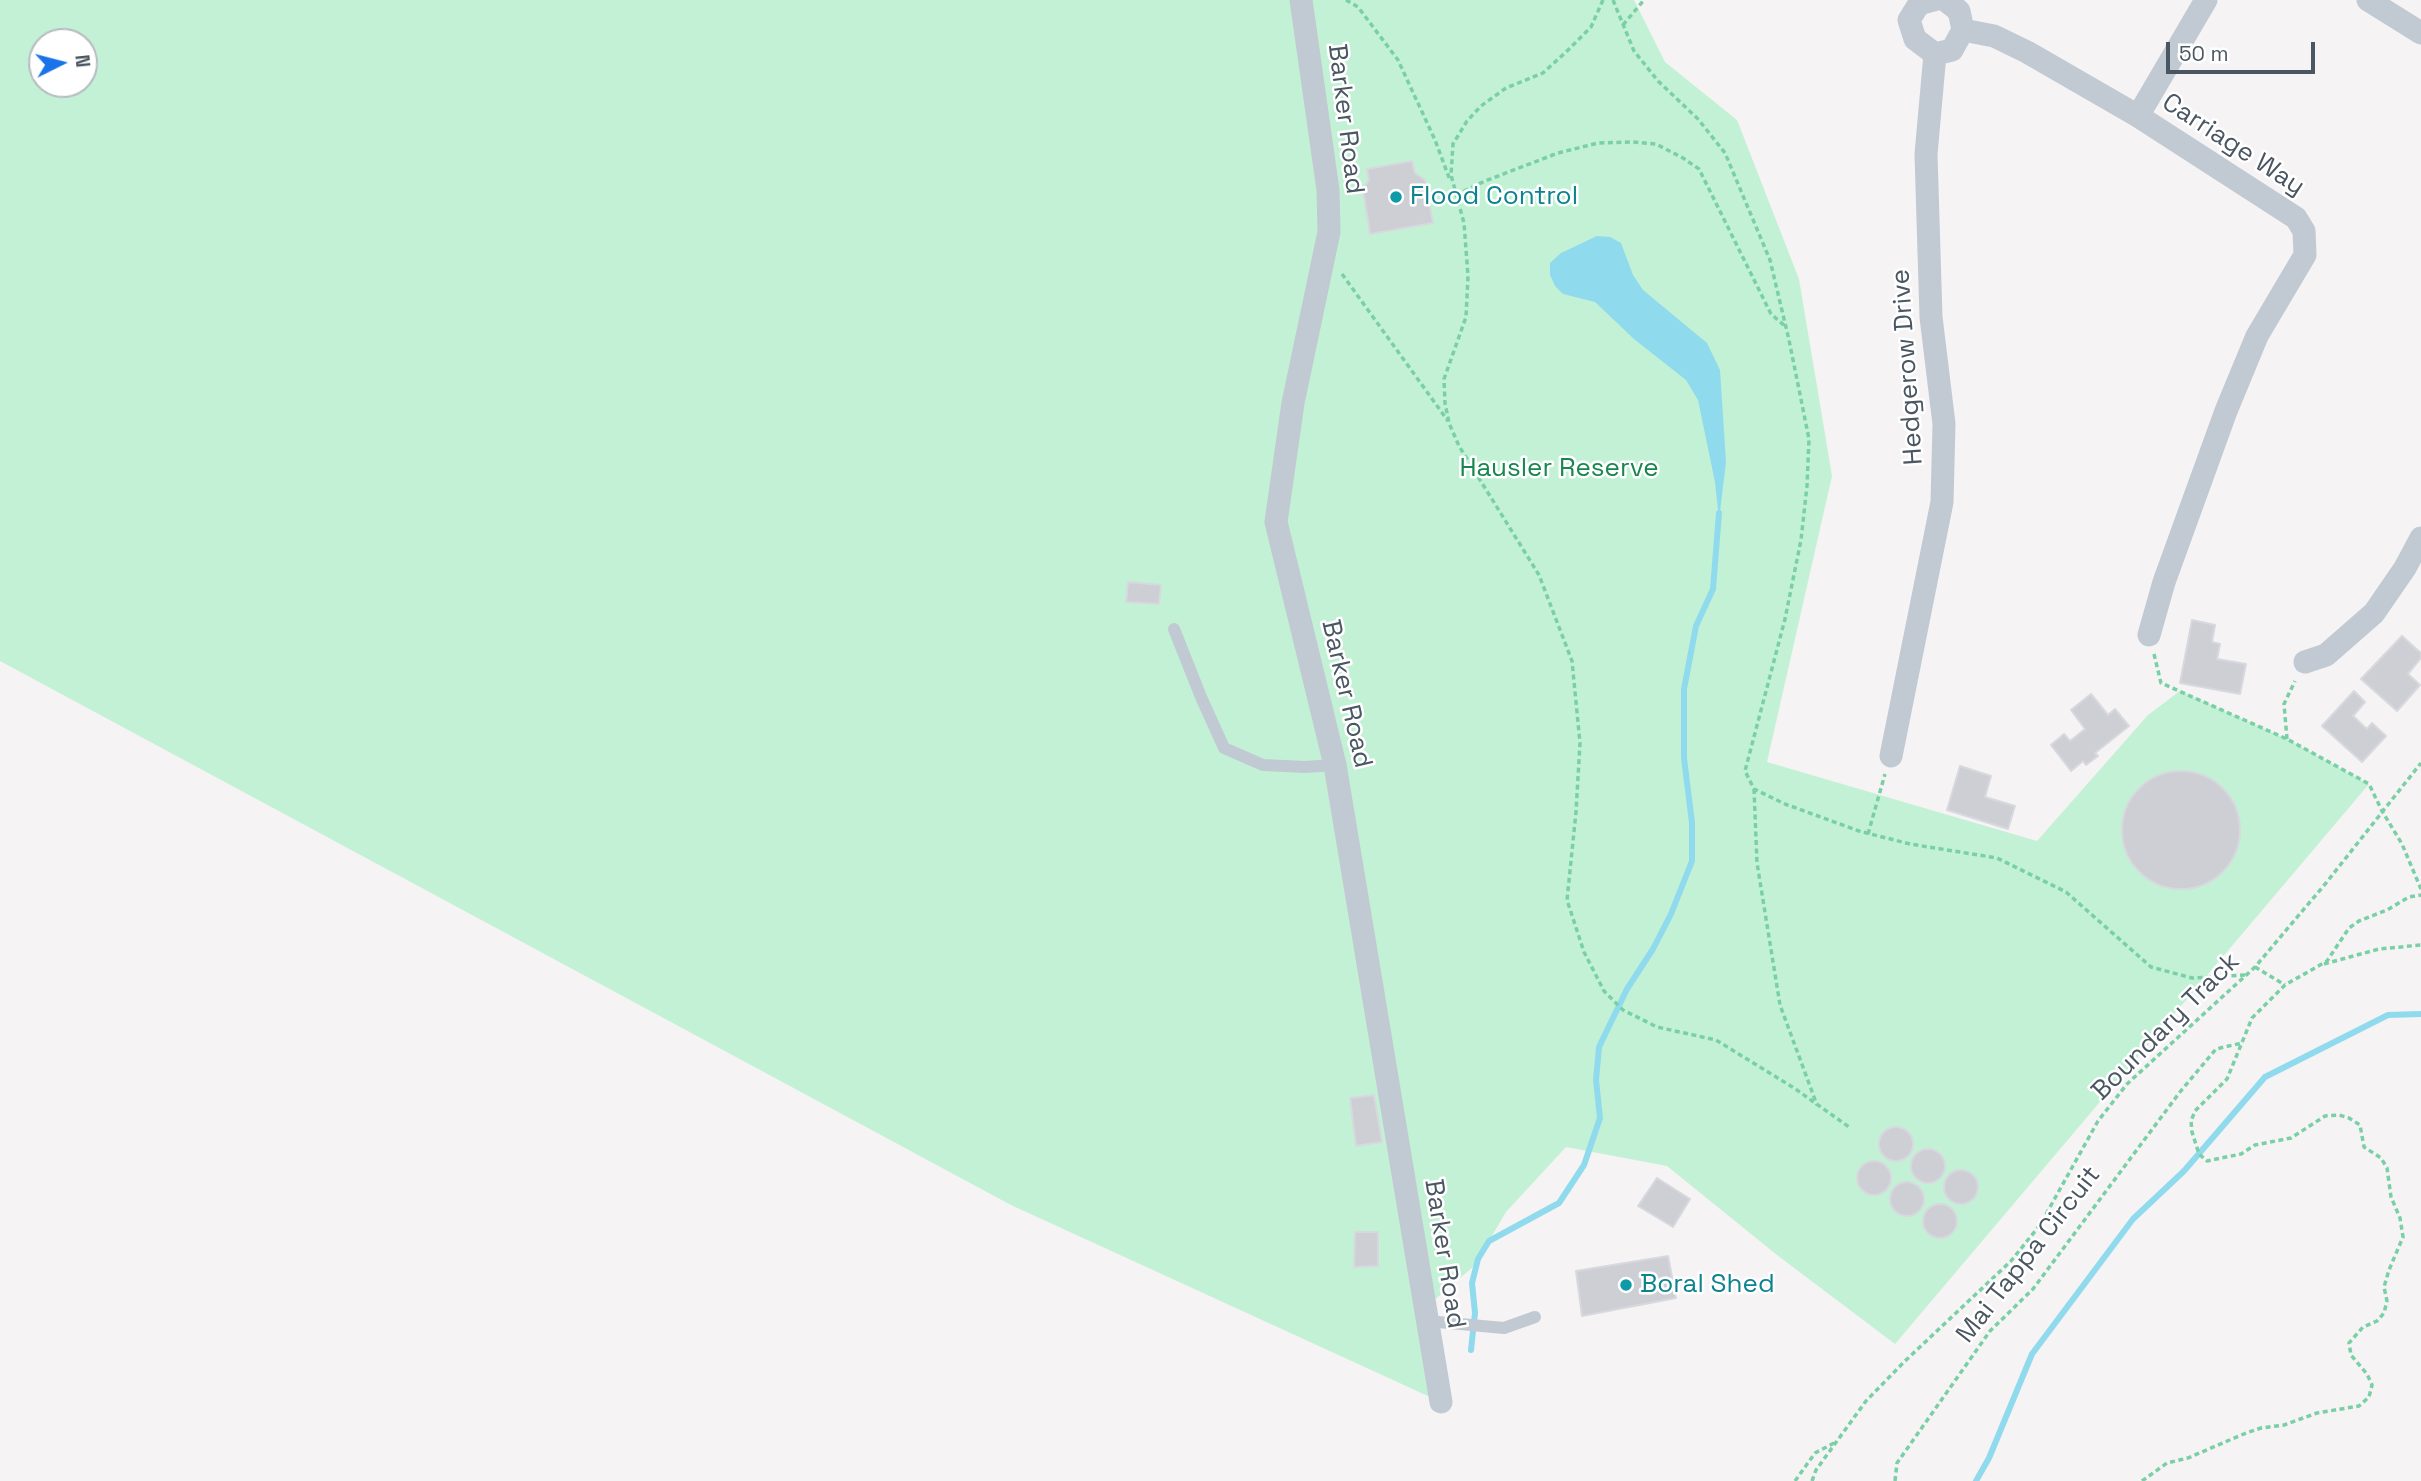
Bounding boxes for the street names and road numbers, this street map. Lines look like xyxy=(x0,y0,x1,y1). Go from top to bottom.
street label: Barker Road xyxy=(1320,42,1370,196)
street label: Carriage Way xyxy=(2156,87,2310,203)
street label: Hedgerow Drive xyxy=(1886,268,1930,466)
street label: Barker Road xyxy=(1314,617,1378,771)
street label: Boundary Track xyxy=(2086,947,2246,1107)
street label: Mai Tappa Circuit xyxy=(1950,1160,2108,1350)
street label: Barker Road xyxy=(1417,1177,1471,1331)

